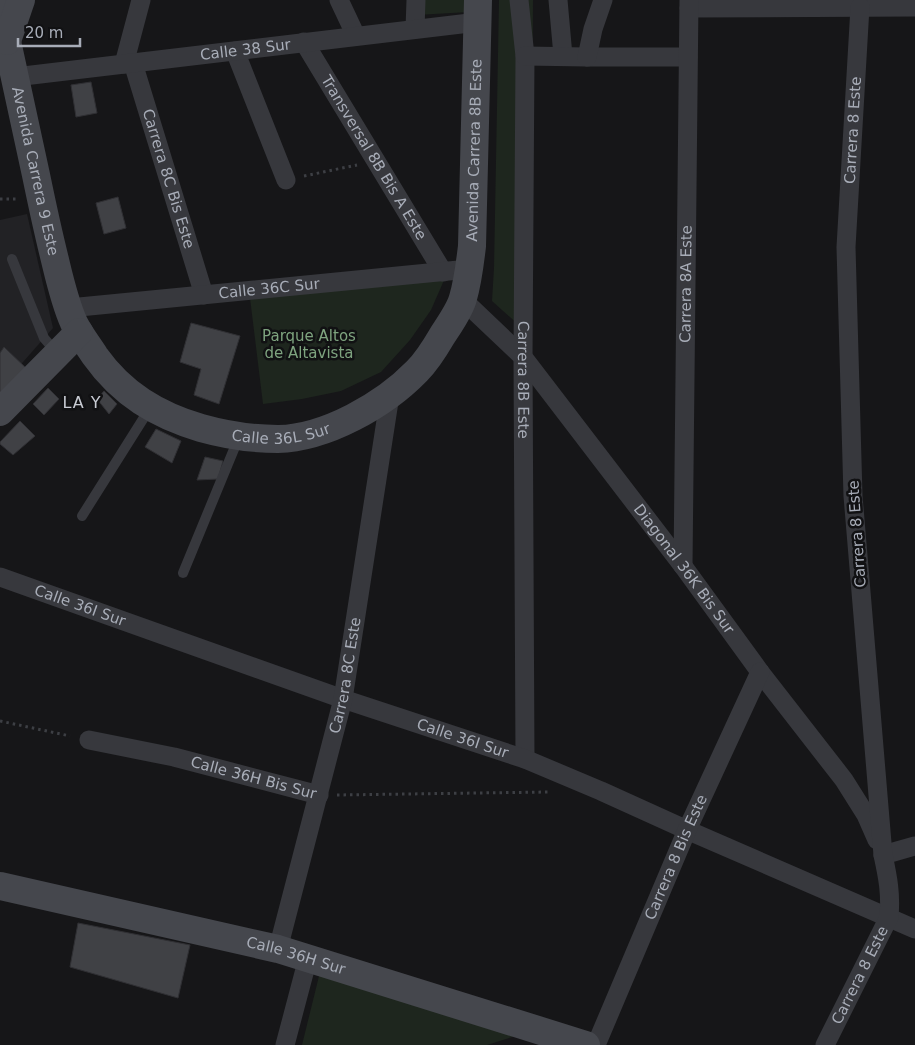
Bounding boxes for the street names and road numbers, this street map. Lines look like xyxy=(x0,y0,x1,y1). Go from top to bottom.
street label: Calle 38 Sur xyxy=(199,35,293,64)
street label: Avenida Carrera 8B Este xyxy=(463,59,486,242)
street label: Transversal 8B Bis A Este xyxy=(317,71,430,243)
street label: Carrera 8 Este xyxy=(841,76,865,184)
street label: Avenida Carrera 9 Este xyxy=(8,85,63,257)
street label: Carrera 8C Bis Este xyxy=(139,107,198,251)
street label: Carrera 8A Este xyxy=(676,225,696,343)
street label: Calle 36C Sur xyxy=(218,275,321,302)
street label: Carrera 8B Este xyxy=(514,321,532,439)
street label: Calle 36L Sur xyxy=(230,419,333,448)
street label: Carrera 8 Este xyxy=(844,480,870,588)
street label: Diagonal 36K Bis Sur xyxy=(630,500,739,638)
street label: Calle 36I Sur xyxy=(32,581,129,630)
street label: Carrera 8C Este xyxy=(325,616,365,735)
street label: Calle 36I Sur xyxy=(414,715,512,762)
street label: Calle 36H Bis Sur xyxy=(189,753,319,803)
street label: Carrera 8 Bis Este xyxy=(641,792,711,923)
street label: Carrera 8 Este xyxy=(828,923,892,1027)
street label: Calle 36H Sur xyxy=(245,933,348,979)

